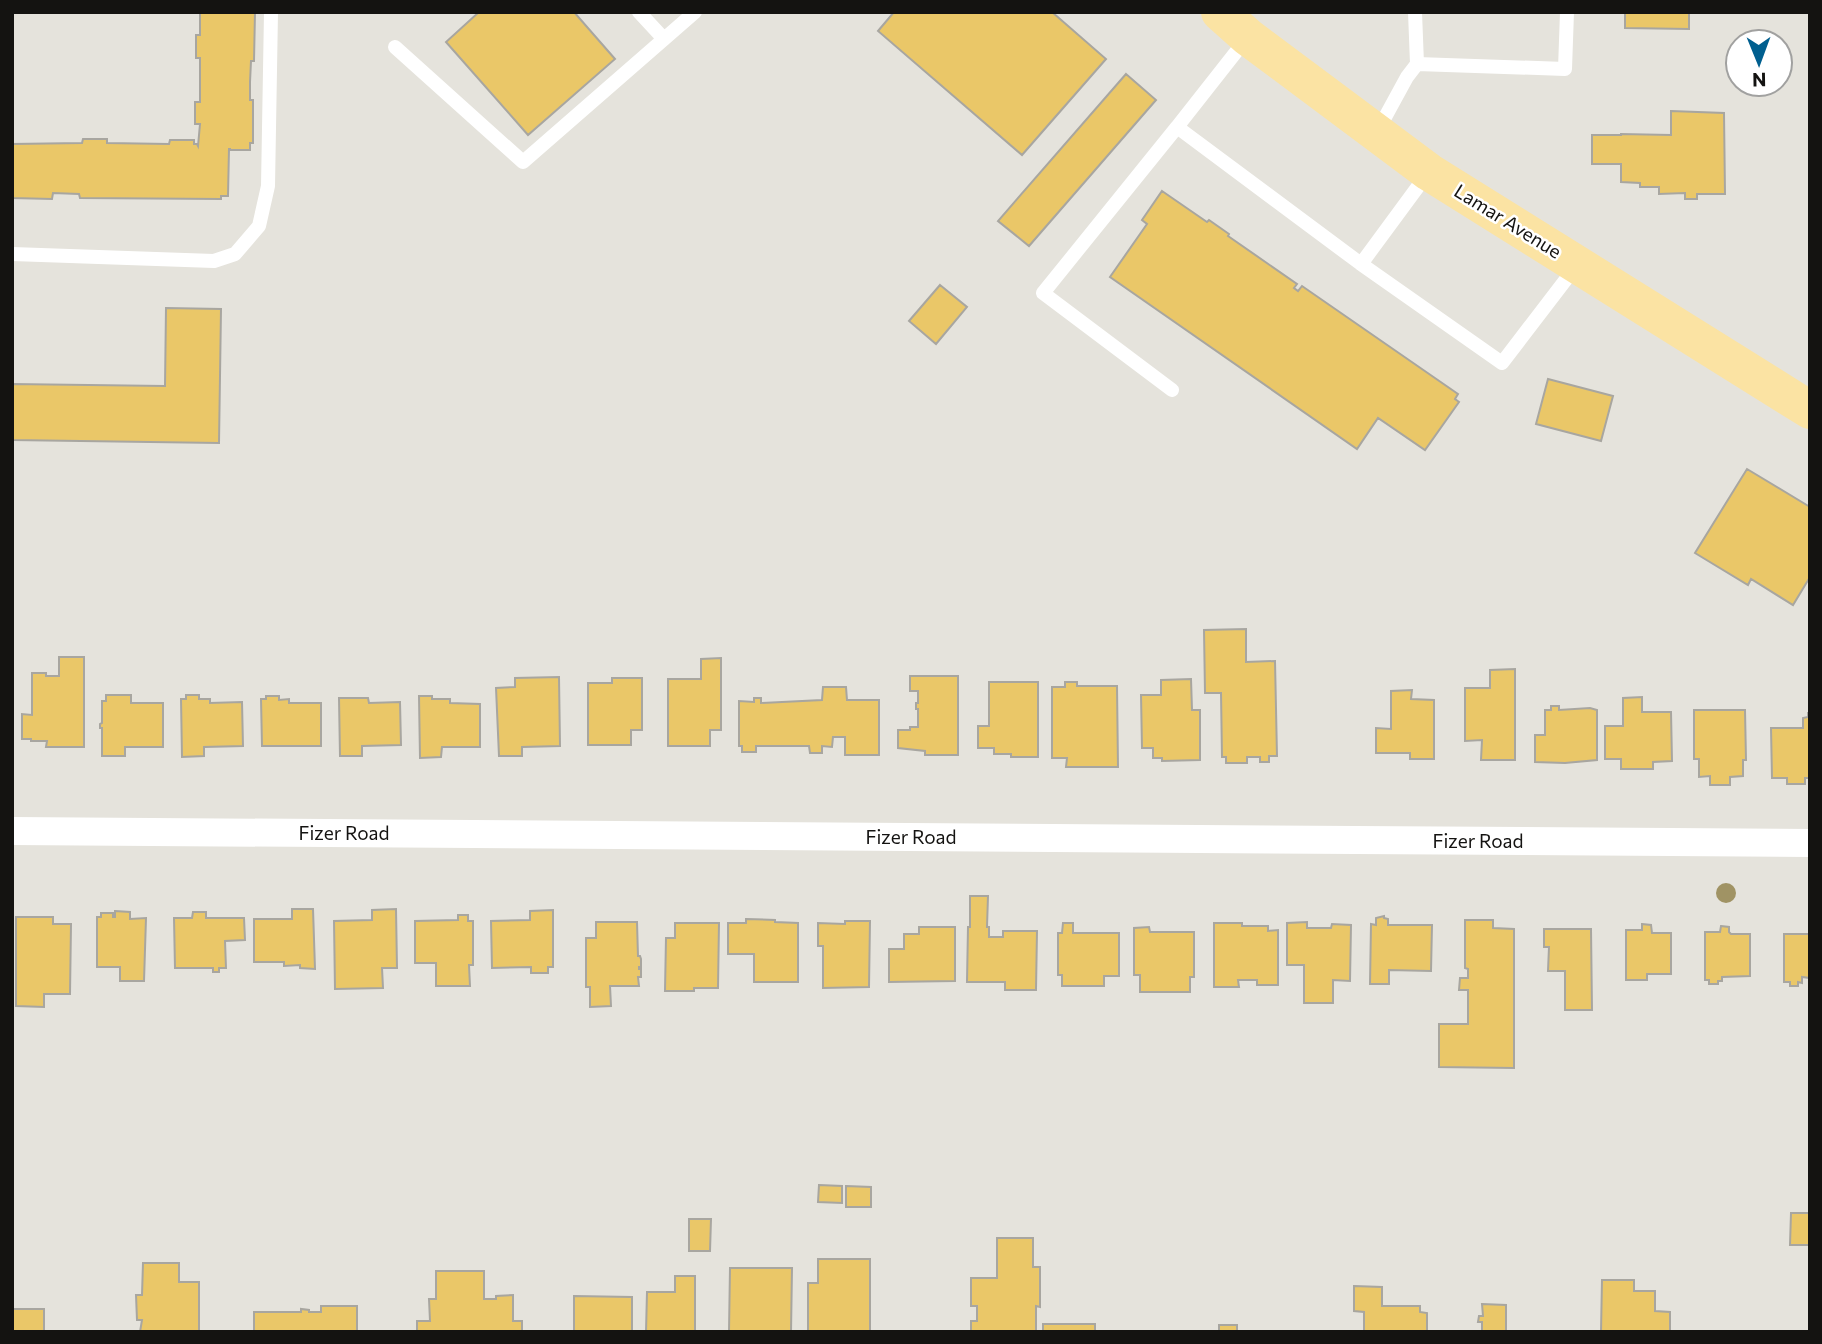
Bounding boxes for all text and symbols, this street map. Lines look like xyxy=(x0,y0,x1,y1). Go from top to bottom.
north arrow xyxy=(1724,28,1794,98)
text: N xyxy=(1752,69,1767,92)
street label: Lamar Avenue xyxy=(1450,179,1566,263)
street label: Fizer Road xyxy=(299,821,389,844)
street label: Fizer Road xyxy=(866,825,956,848)
street label: Fizer Road xyxy=(1433,829,1523,852)

